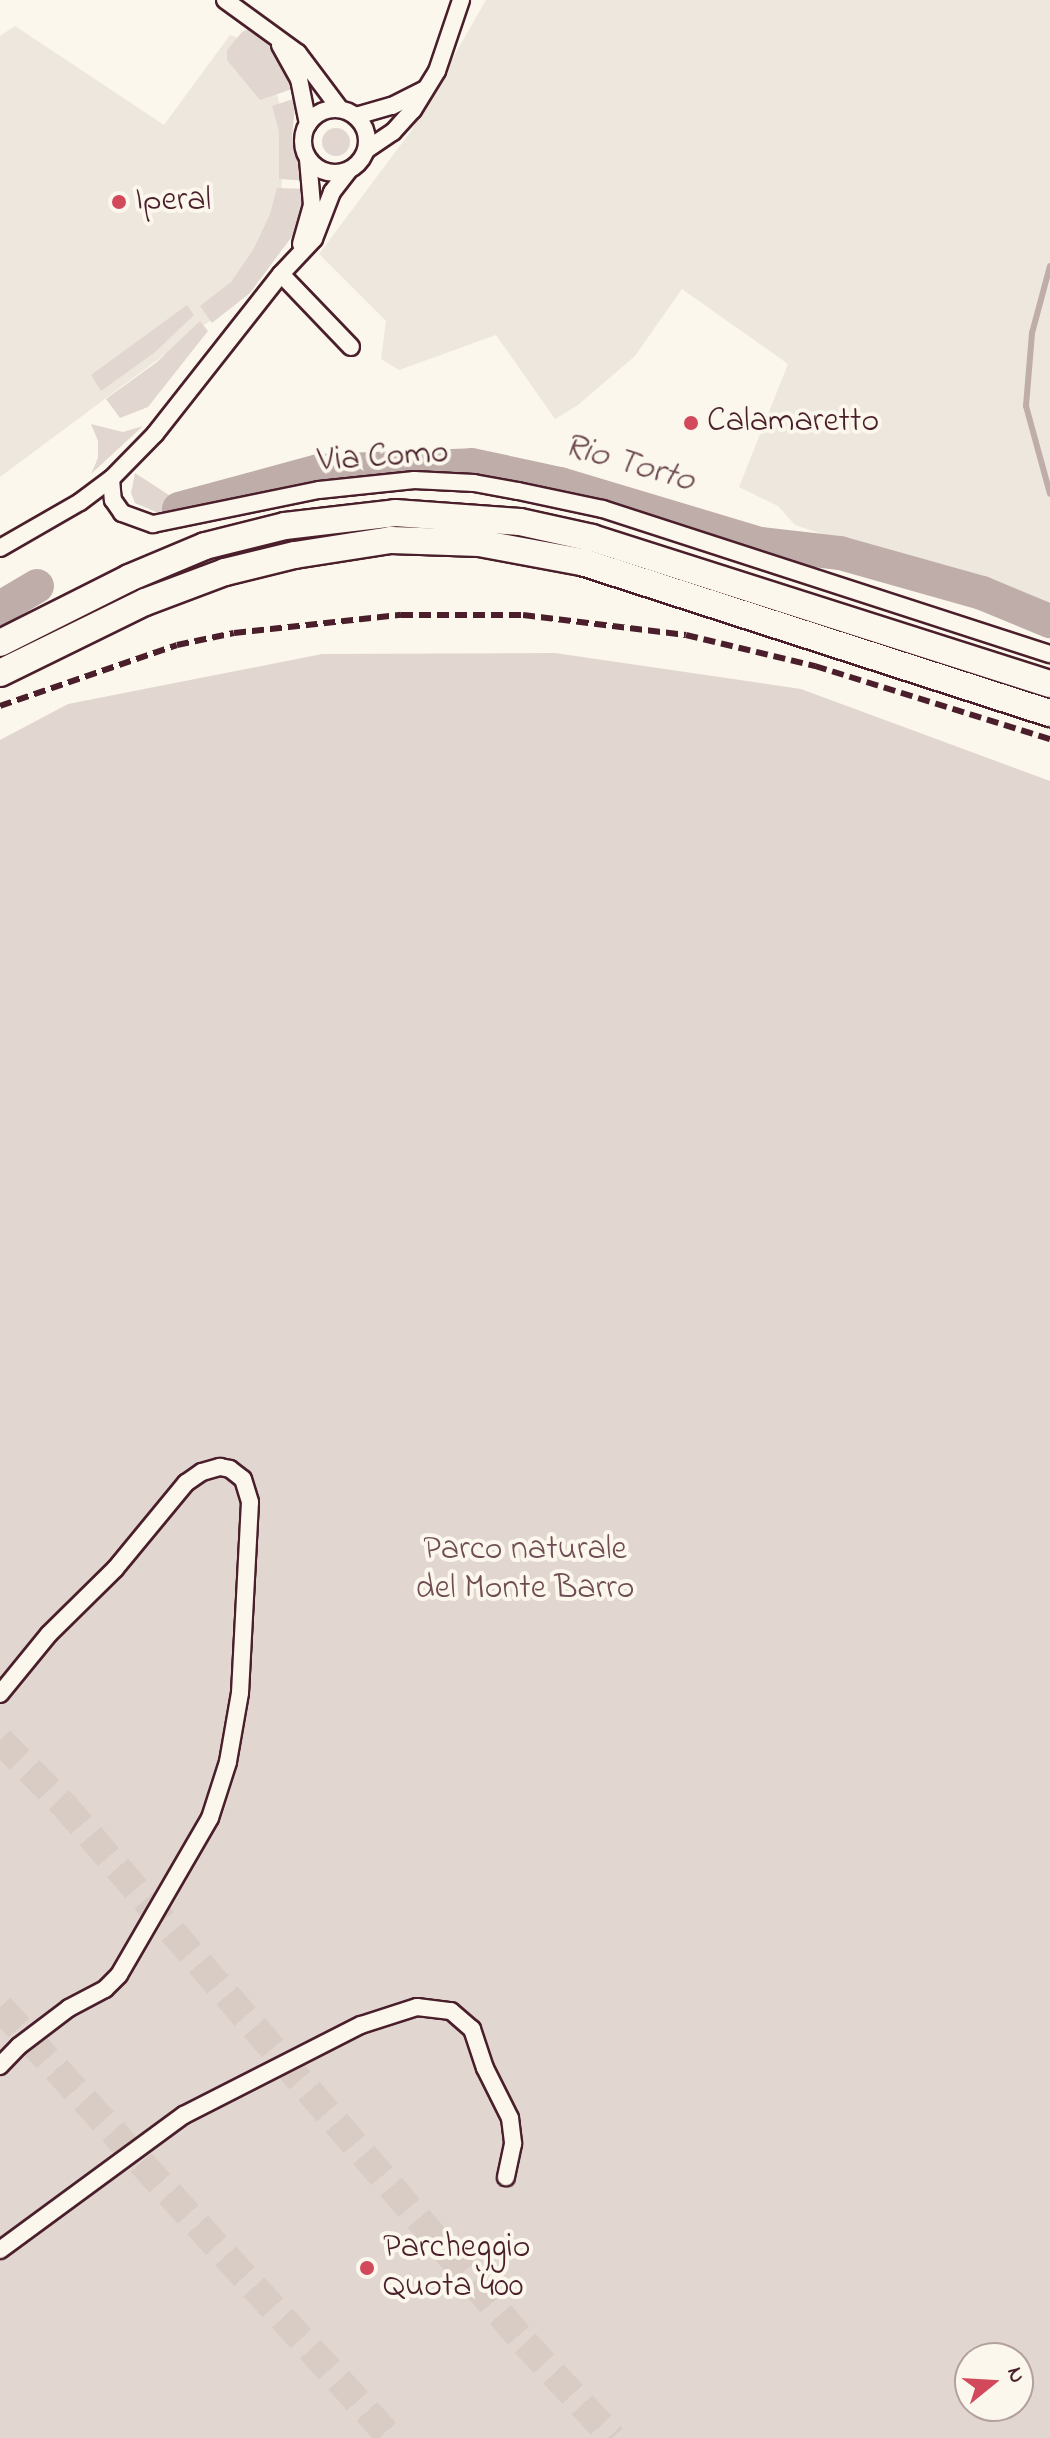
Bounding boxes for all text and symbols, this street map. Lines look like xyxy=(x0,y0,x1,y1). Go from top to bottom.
place label: Iperal xyxy=(135,182,211,222)
marker: Iperal xyxy=(110,193,128,211)
place label: Calamaretto xyxy=(707,403,879,443)
marker: Calamaretto xyxy=(682,414,700,432)
water label: Rio Torto xyxy=(559,425,699,503)
street label: Via Como xyxy=(316,433,450,483)
park label: Parco naturale del Monte Barro xyxy=(416,1530,634,1610)
place label: Parcheggio Quota 400 xyxy=(383,2228,530,2308)
marker: Parcheggio Quota 400 xyxy=(358,2259,376,2277)
north arrow xyxy=(954,2342,1034,2422)
text: N xyxy=(997,2363,1032,2387)

